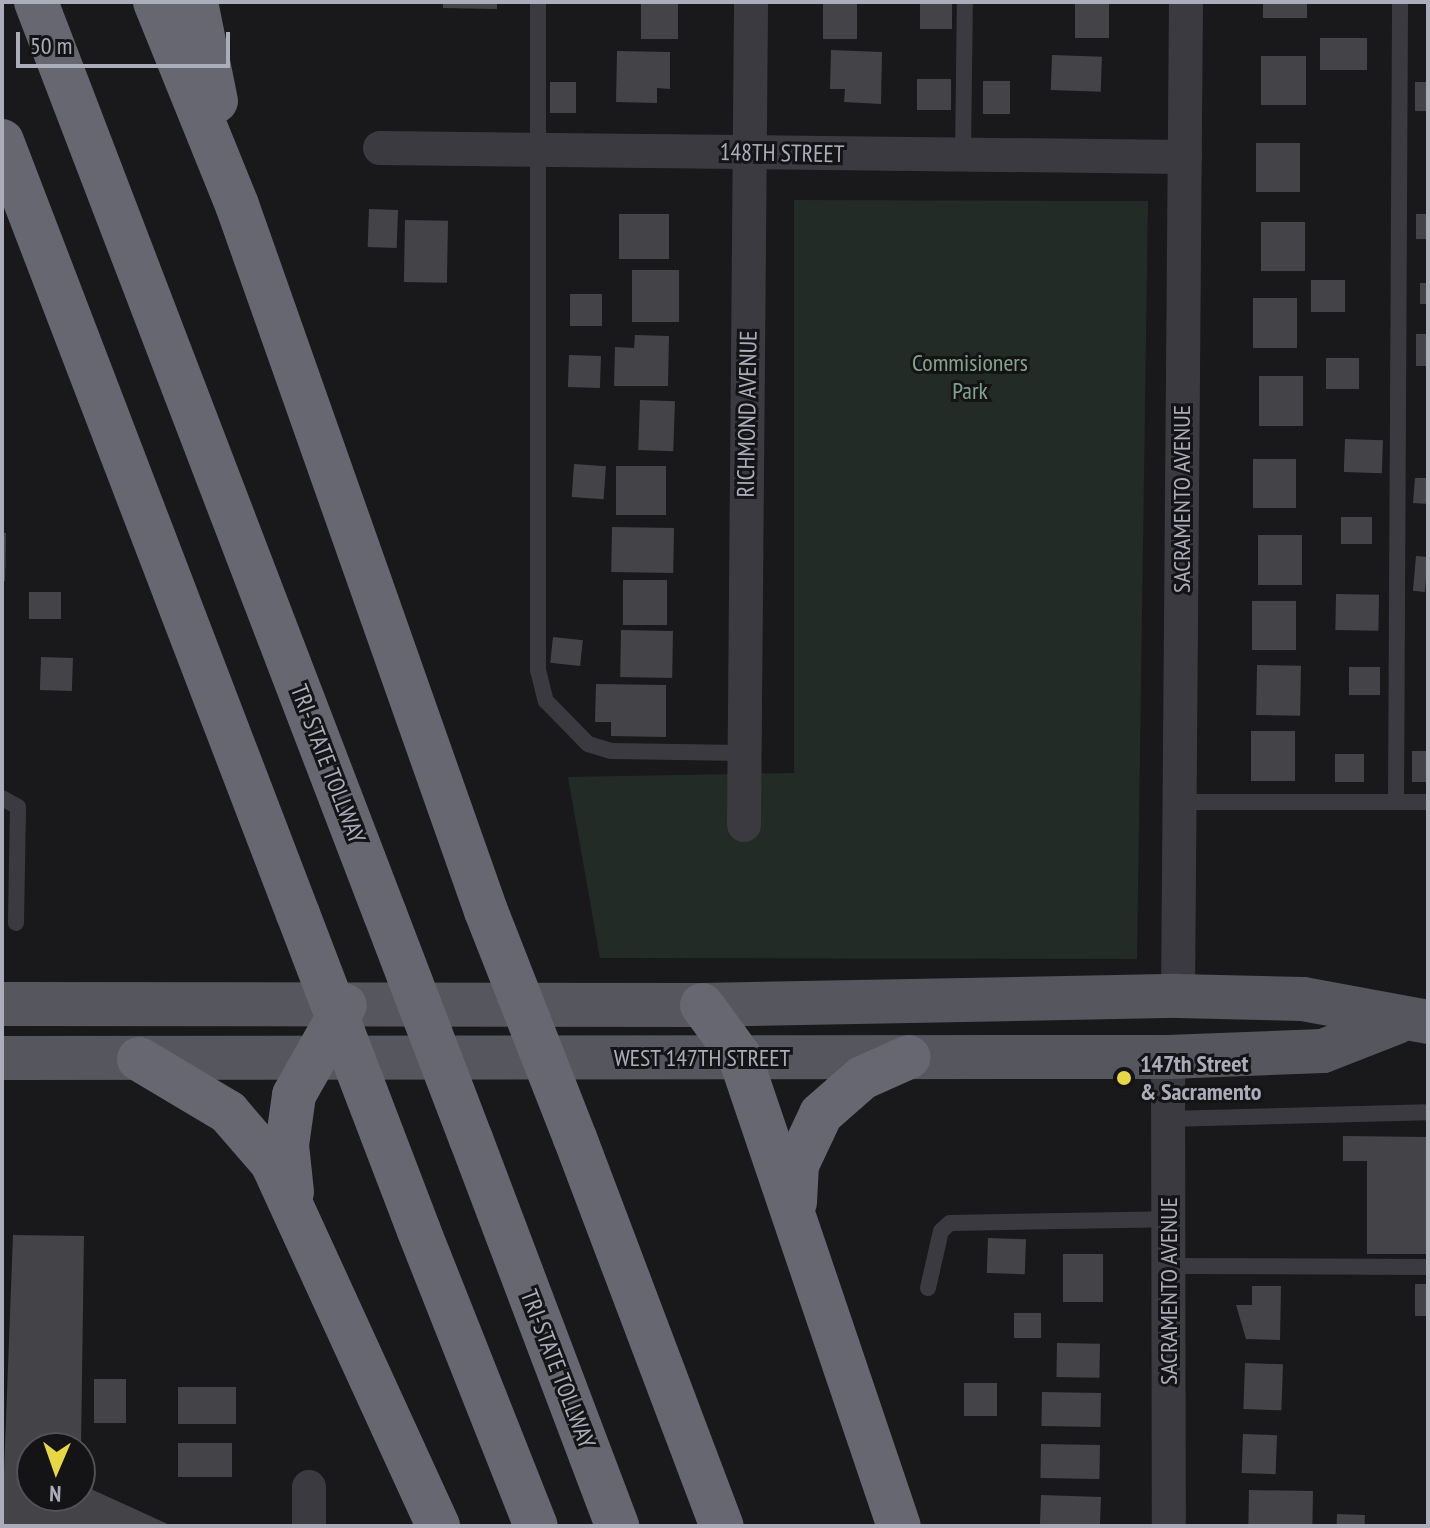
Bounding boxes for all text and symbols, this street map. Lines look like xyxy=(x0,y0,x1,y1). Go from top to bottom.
scale bar xyxy=(20,16,234,66)
text: 50 m xyxy=(30,30,72,61)
street label: 148TH STREET xyxy=(719,138,845,168)
street label: RICHMOND AVENUE xyxy=(731,330,763,498)
park label: Commisioners Park xyxy=(912,349,1028,405)
street label: SACRAMENTO AVENUE xyxy=(1168,405,1196,593)
street label: TRI-STATE TOLLWAY xyxy=(284,680,372,848)
street label: WEST 147TH STREET xyxy=(613,1044,791,1072)
place label: 147th Street & Sacramento xyxy=(1140,1050,1261,1106)
marker: 147th Street & Sacramento xyxy=(1115,1069,1133,1087)
street label: SACRAMENTO AVENUE xyxy=(1155,1197,1183,1385)
street label: TRI-STATE TOLLWAY xyxy=(514,1285,602,1453)
north arrow xyxy=(16,1432,96,1512)
text: N xyxy=(49,1480,62,1508)

